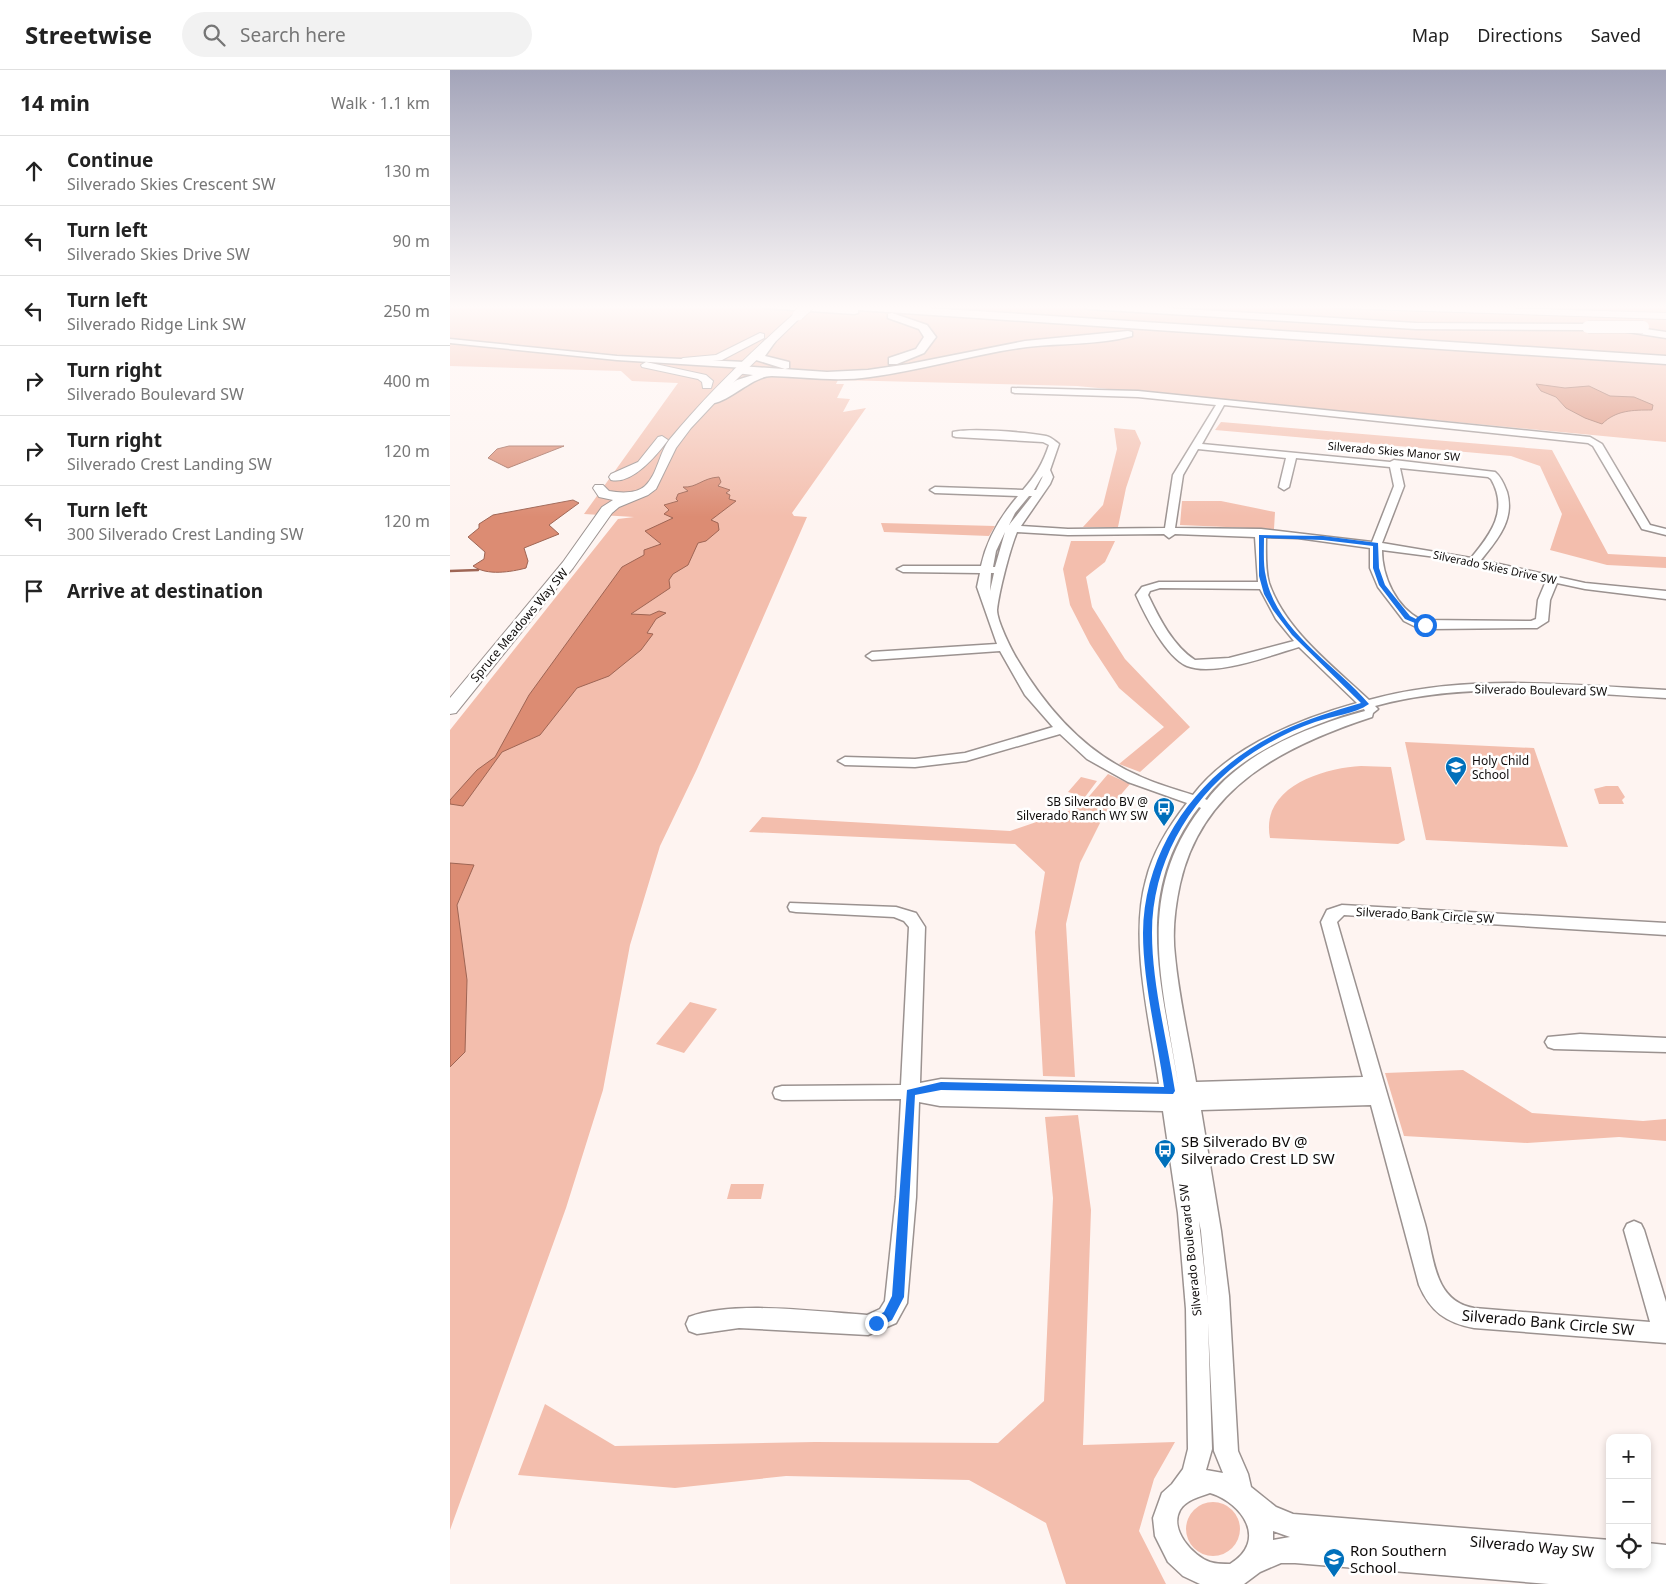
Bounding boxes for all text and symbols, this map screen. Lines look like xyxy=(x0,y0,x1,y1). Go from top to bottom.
search box xyxy=(182,12,532,57)
text: Streetwise xyxy=(25,18,152,51)
icon: search xyxy=(200,21,228,49)
text: Search here xyxy=(240,22,346,48)
text: Map xyxy=(1412,23,1449,47)
text: Directions xyxy=(1477,23,1563,47)
text: Saved xyxy=(1591,23,1641,47)
text: 14 min xyxy=(20,89,90,117)
text: Walk · 1.1 km xyxy=(331,92,430,114)
text: Continue xyxy=(67,147,153,173)
icon: ahead xyxy=(20,157,48,185)
text: 130 m xyxy=(383,160,430,182)
text: Silverado Skies Crescent SW xyxy=(67,173,276,195)
text: Turn left xyxy=(67,217,148,243)
icon: left xyxy=(20,227,48,255)
text: 90 m xyxy=(393,230,430,252)
text: Silverado Skies Drive SW xyxy=(67,243,250,265)
text: Turn left xyxy=(67,287,148,313)
icon: left xyxy=(20,297,48,325)
text: 250 m xyxy=(383,300,430,322)
text: Silverado Ridge Link SW xyxy=(67,313,246,335)
text: Turn right xyxy=(67,357,162,383)
icon: right xyxy=(20,367,48,395)
text: 400 m xyxy=(383,370,430,392)
text: Silverado Boulevard SW xyxy=(67,383,244,405)
text: Turn right xyxy=(67,427,162,453)
icon: right xyxy=(20,437,48,465)
street label: Silverado Skies Manor SW xyxy=(1327,438,1461,464)
text: 120 m xyxy=(383,440,430,462)
text: Silverado Crest Landing SW xyxy=(67,453,272,475)
text: Turn left xyxy=(67,497,148,523)
icon: left xyxy=(20,507,48,535)
text: 120 m xyxy=(383,510,430,532)
text: 300 Silverado Crest Landing SW xyxy=(67,523,304,545)
street label: Silverado Skies Drive SW xyxy=(1432,547,1559,588)
street label: Spruce Meadows Way SW xyxy=(466,564,572,686)
icon: arrive xyxy=(20,577,48,605)
text: Arrive at destination xyxy=(67,578,263,604)
route start xyxy=(1414,614,1437,637)
street label: Silverado Boulevard SW xyxy=(1474,680,1608,700)
place label: Holy Child School xyxy=(1472,752,1529,783)
school or university icon: Holy Child School xyxy=(1444,755,1468,786)
place label: SB Silverado BV @ Silverado Ranch WY SW xyxy=(1016,793,1148,824)
bus stop icon: SB Silverado BV @ Silverado Ranch WY SW xyxy=(1152,796,1176,827)
street label: Silverado Bank Circle SW xyxy=(1356,903,1494,927)
place label: SB Silverado BV @ Silverado Crest LD SW xyxy=(1181,1131,1335,1168)
bus stop icon: SB Silverado BV @ Silverado Crest LD SW xyxy=(1153,1138,1177,1169)
street label: Silverado Boulevard SW xyxy=(1175,1183,1205,1317)
street label: Silverado Bank Circle SW xyxy=(1461,1305,1635,1339)
route end xyxy=(865,1312,888,1335)
map controls xyxy=(1606,1434,1651,1569)
button: + xyxy=(1606,1434,1651,1479)
button: − xyxy=(1606,1479,1651,1524)
button: locate xyxy=(1606,1524,1651,1569)
street label: Silverado Way SW xyxy=(1469,1531,1595,1561)
place label: Ron Southern School xyxy=(1350,1540,1447,1577)
school or university icon: Ron Southern School xyxy=(1322,1547,1346,1578)

